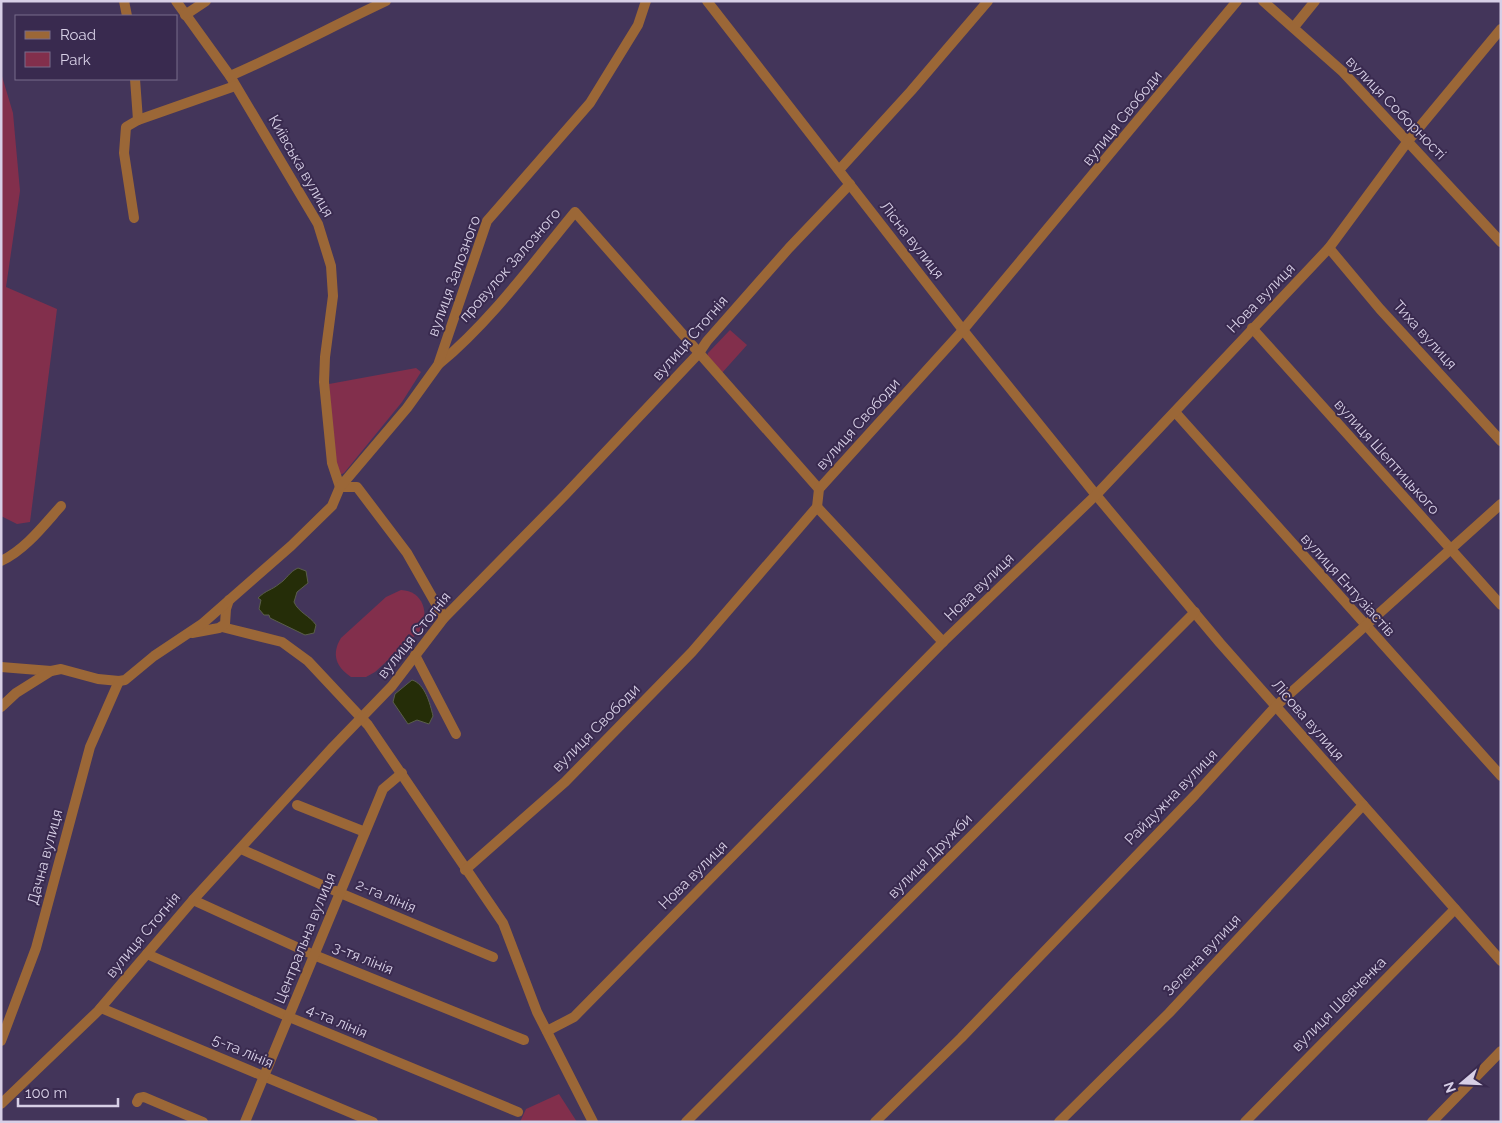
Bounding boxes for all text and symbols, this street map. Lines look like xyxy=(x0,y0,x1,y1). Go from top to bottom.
legend xyxy=(15,15,178,80)
text: Road xyxy=(60,26,96,44)
text: Park xyxy=(60,51,91,69)
street label: вулиця Соборності xyxy=(1342,53,1450,163)
street label: вулиця Свободи xyxy=(1078,67,1166,169)
street label: Київська вулиця xyxy=(264,112,338,220)
street label: Лісна вулиця xyxy=(876,198,948,282)
street label: провулок Залозного xyxy=(456,204,565,326)
street label: вулиця Залозного xyxy=(424,213,484,339)
street label: Нова вулиця xyxy=(1223,259,1299,337)
street label: вулиця Стогнія xyxy=(648,292,732,384)
street label: Тиха вулиця xyxy=(1389,297,1461,373)
street label: вулиця Свободи xyxy=(812,375,904,473)
street label: вулиця Шептицького xyxy=(1331,396,1444,518)
street label: вулиця Ентузіастів xyxy=(1297,530,1399,640)
street label: Нова вулиця xyxy=(940,549,1018,625)
street label: вулиця Стогнія xyxy=(374,588,454,682)
street label: Лісова вулиця xyxy=(1268,676,1348,764)
street label: вулиця Свободи xyxy=(548,680,644,776)
street label: Райдужна вулиця xyxy=(1121,746,1221,848)
street label: Дачна вулиця xyxy=(24,807,66,907)
street label: вулиця Дружби xyxy=(884,810,976,902)
street label: Нова вулиця xyxy=(655,837,731,913)
street label: Центральна вулиця xyxy=(270,870,340,1006)
street label: 2-га лінія xyxy=(353,875,419,917)
street label: вулиця Стогнія xyxy=(102,889,184,981)
street label: Зелена вулиця xyxy=(1160,910,1244,1000)
street label: 3-тя лінія xyxy=(330,938,396,978)
street label: вулиця Шевченка xyxy=(1288,953,1390,1055)
street label: 4-та лінія xyxy=(304,1000,370,1042)
street label: 5-та лінія xyxy=(210,1030,276,1072)
north arrow xyxy=(1437,1058,1487,1108)
scale bar xyxy=(18,1076,118,1108)
text: N xyxy=(1440,1080,1459,1095)
text: 100 m xyxy=(25,1084,67,1102)

